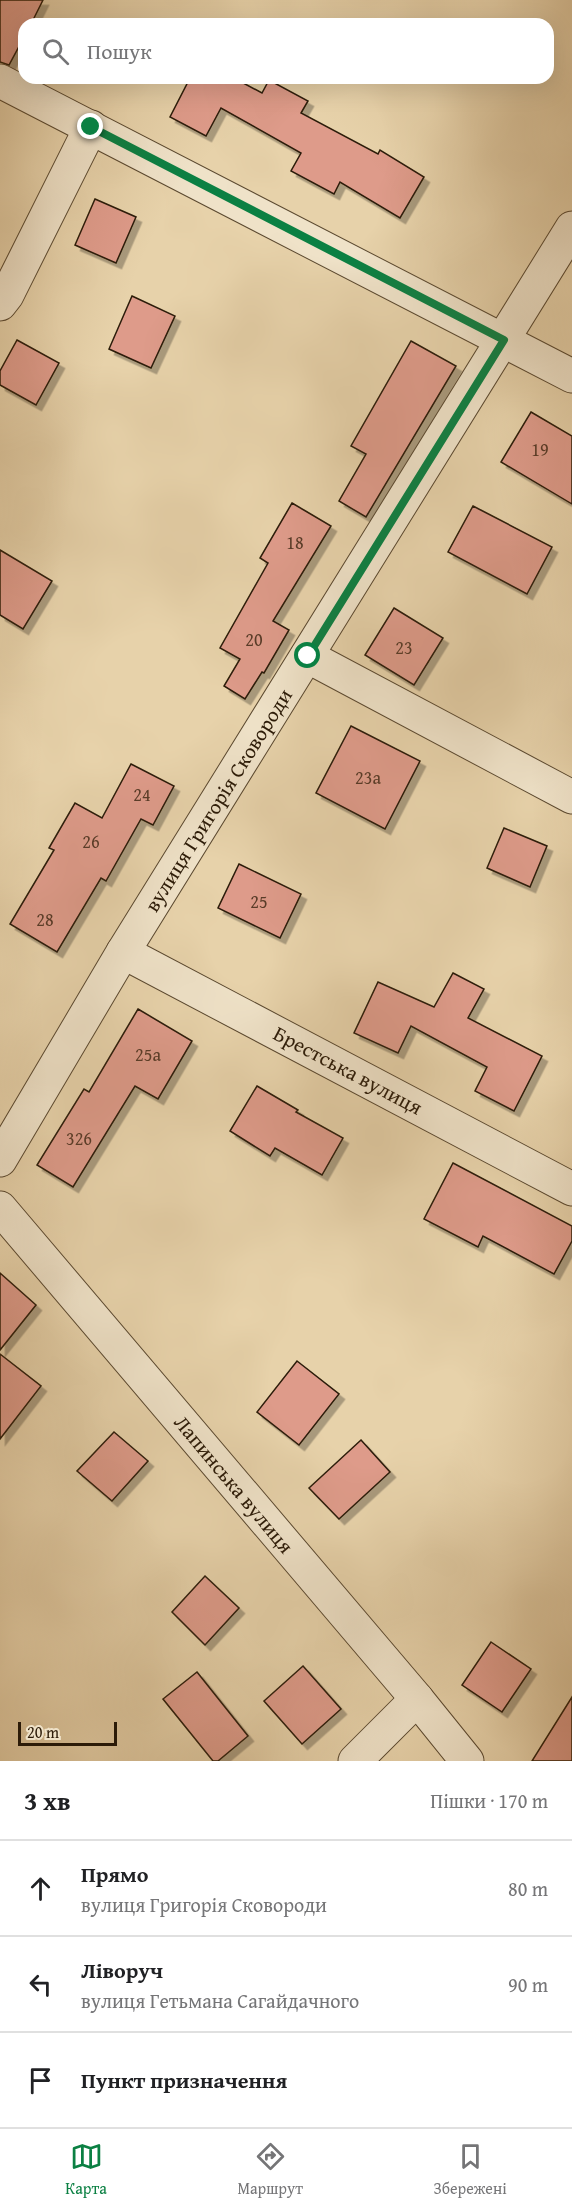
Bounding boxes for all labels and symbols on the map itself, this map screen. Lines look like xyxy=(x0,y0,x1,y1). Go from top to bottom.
route end xyxy=(77,113,103,139)
house number: 19 xyxy=(531,436,549,463)
house number: 18 xyxy=(286,529,304,556)
house number: 20 xyxy=(245,626,263,653)
house number: 23 xyxy=(395,634,413,661)
route start xyxy=(294,642,320,668)
street label: вулиця Григорія Сковороди xyxy=(136,682,300,918)
house number: 23а xyxy=(355,764,381,791)
house number: 24 xyxy=(133,781,151,808)
house number: 26 xyxy=(82,828,100,855)
house number: 25 xyxy=(250,888,268,915)
house number: 28 xyxy=(36,906,54,933)
street label: Брестська вулиця xyxy=(268,1018,428,1123)
house number: 25а xyxy=(135,1041,161,1068)
house number: 326 xyxy=(66,1125,92,1152)
street label: Лапинська вулиця xyxy=(167,1408,301,1560)
scale bar xyxy=(18,1719,117,1746)

